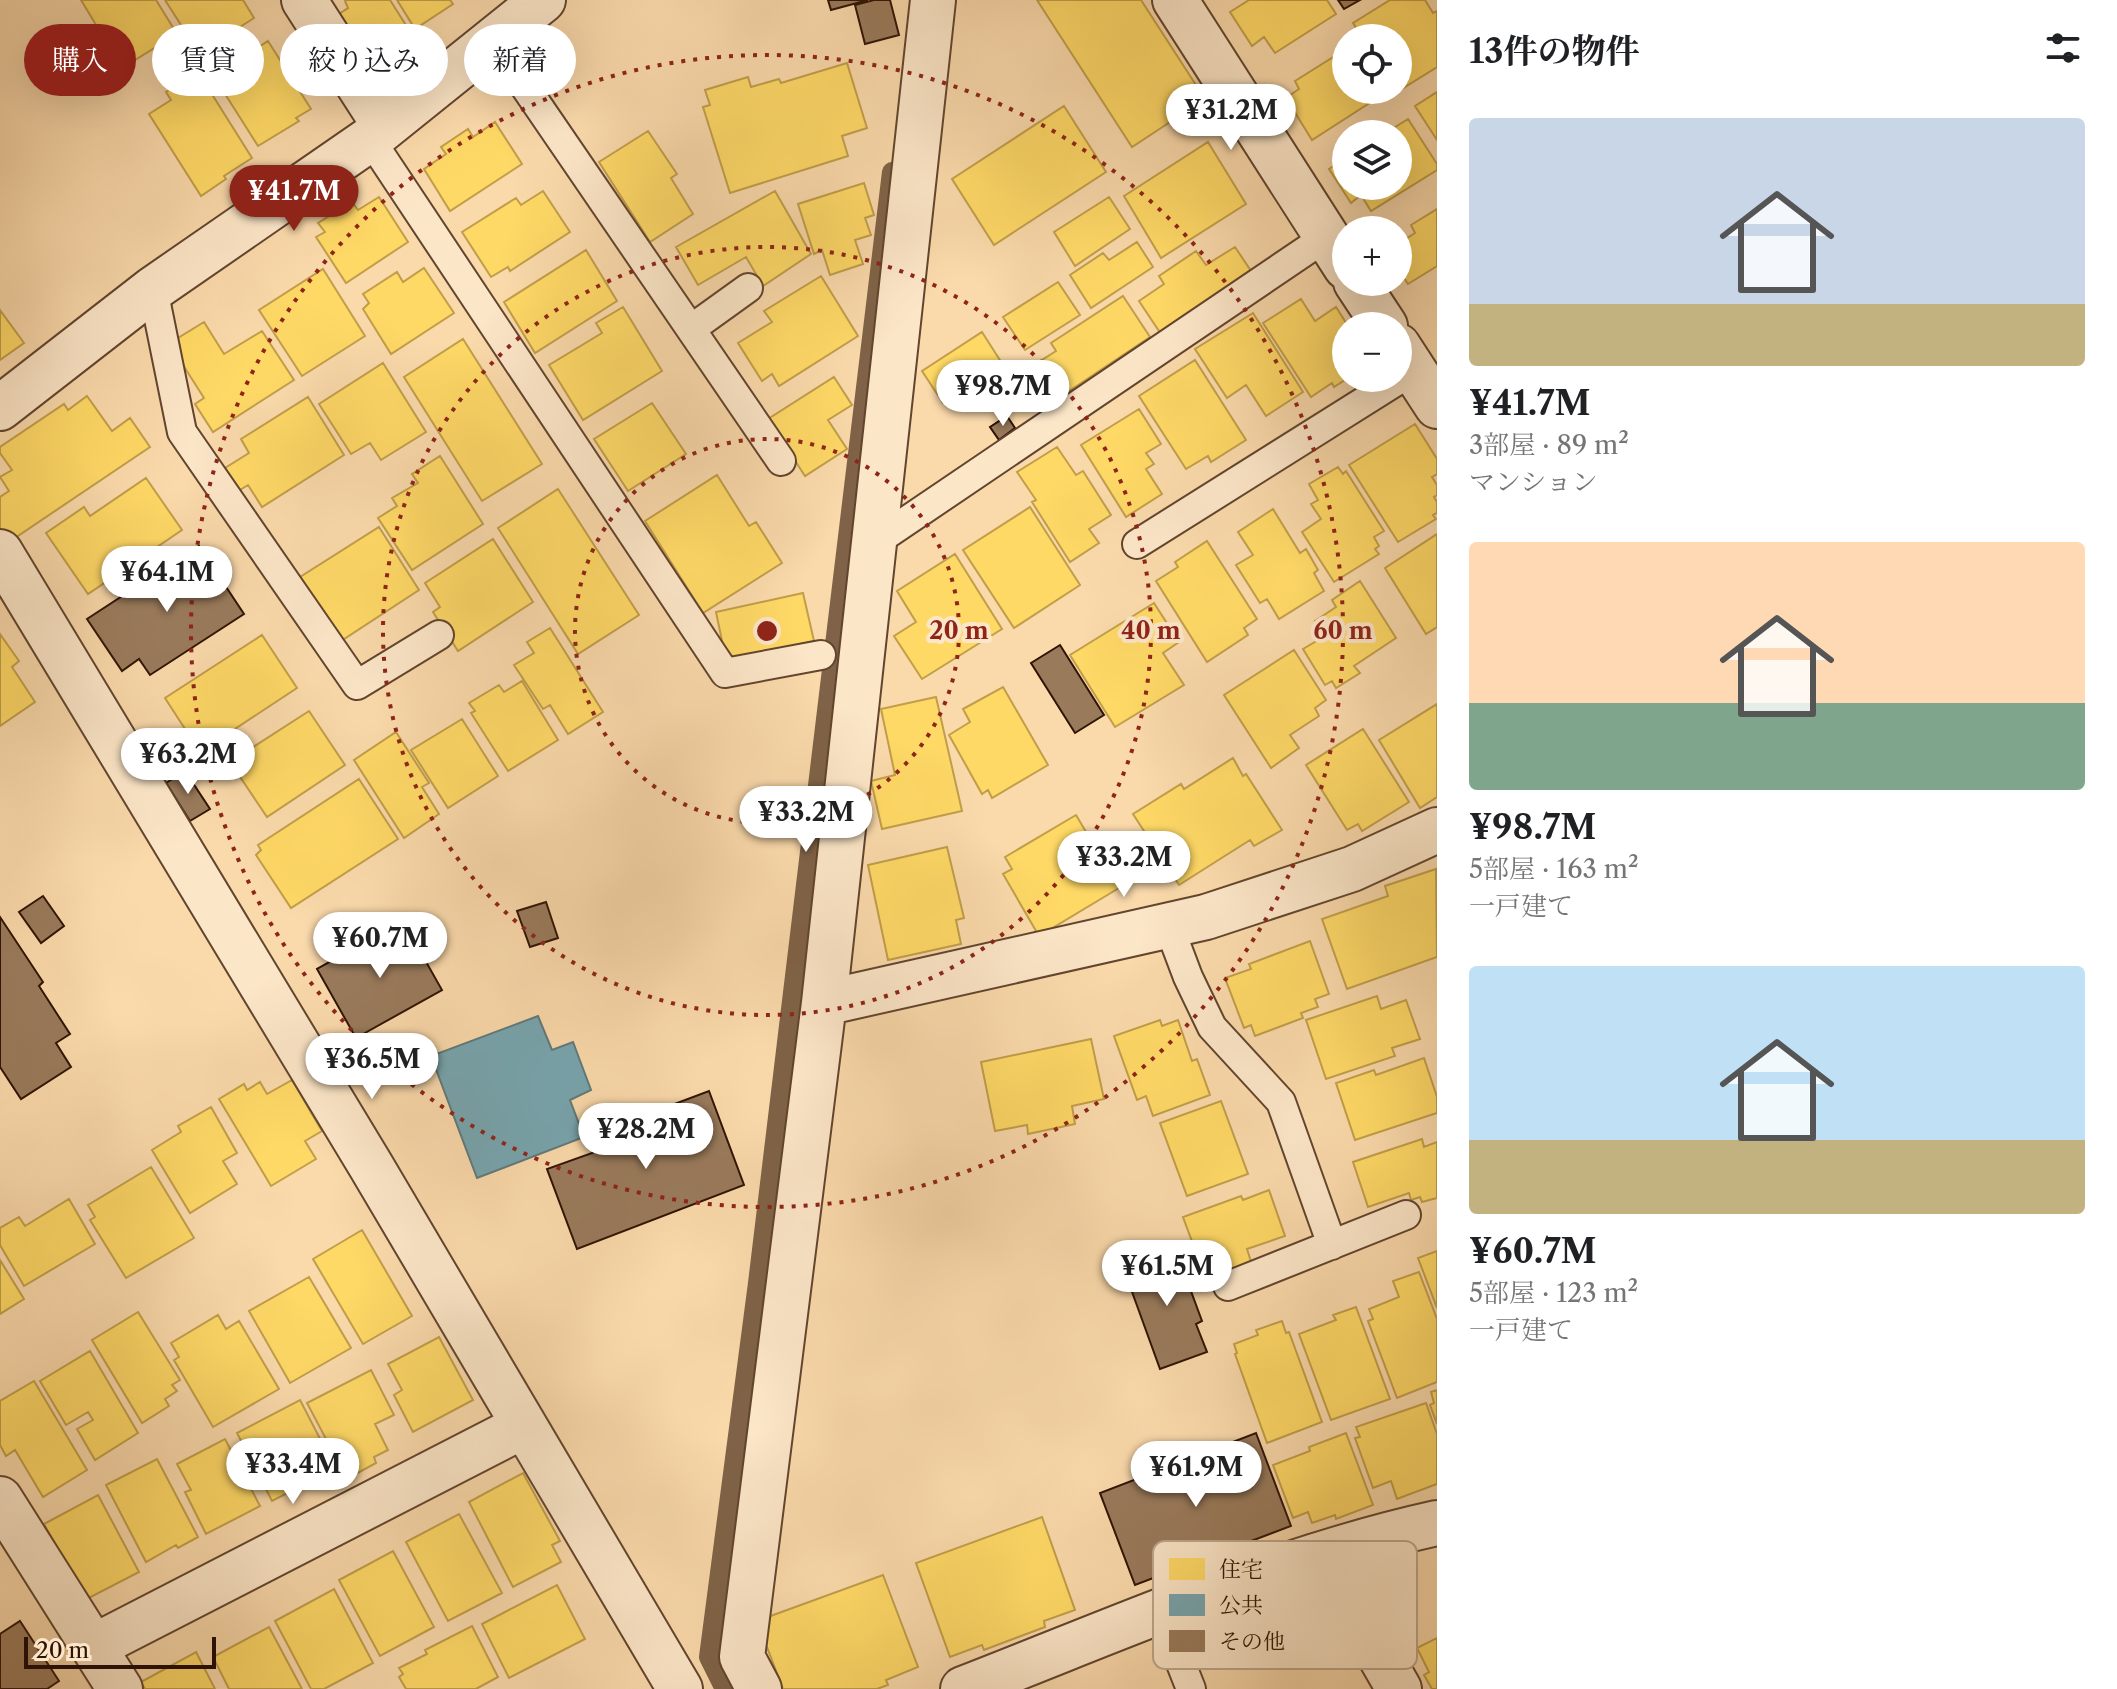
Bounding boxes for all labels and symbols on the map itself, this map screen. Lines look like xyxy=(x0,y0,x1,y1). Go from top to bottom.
pin: ¥31.2M xyxy=(1166,84,1296,152)
pin: ¥41.7M xyxy=(229,165,359,233)
pin: ¥98.7M xyxy=(938,360,1068,428)
pin: ¥64.1M xyxy=(102,546,232,614)
text: 20 m xyxy=(929,616,989,645)
text: 40 m xyxy=(1121,616,1181,645)
text: 60 m xyxy=(1313,616,1373,645)
centre of rings xyxy=(753,617,781,645)
pin: ¥63.2M xyxy=(123,728,253,796)
pin: ¥33.2M xyxy=(741,786,871,854)
pin: ¥33.2M xyxy=(1059,831,1189,899)
pin: ¥60.7M xyxy=(315,912,445,980)
pin: ¥36.5M xyxy=(307,1033,437,1101)
pin: ¥28.2M xyxy=(581,1103,711,1171)
pin: ¥61.5M xyxy=(1102,1240,1232,1308)
pin: ¥33.4M xyxy=(228,1438,358,1506)
pin: ¥61.9M xyxy=(1131,1441,1261,1509)
legend xyxy=(1153,1541,1417,1669)
text: 住宅 xyxy=(1219,1556,1263,1583)
text: 公共 xyxy=(1219,1592,1263,1619)
text: その他 xyxy=(1219,1628,1285,1655)
scale bar xyxy=(24,1633,216,1669)

